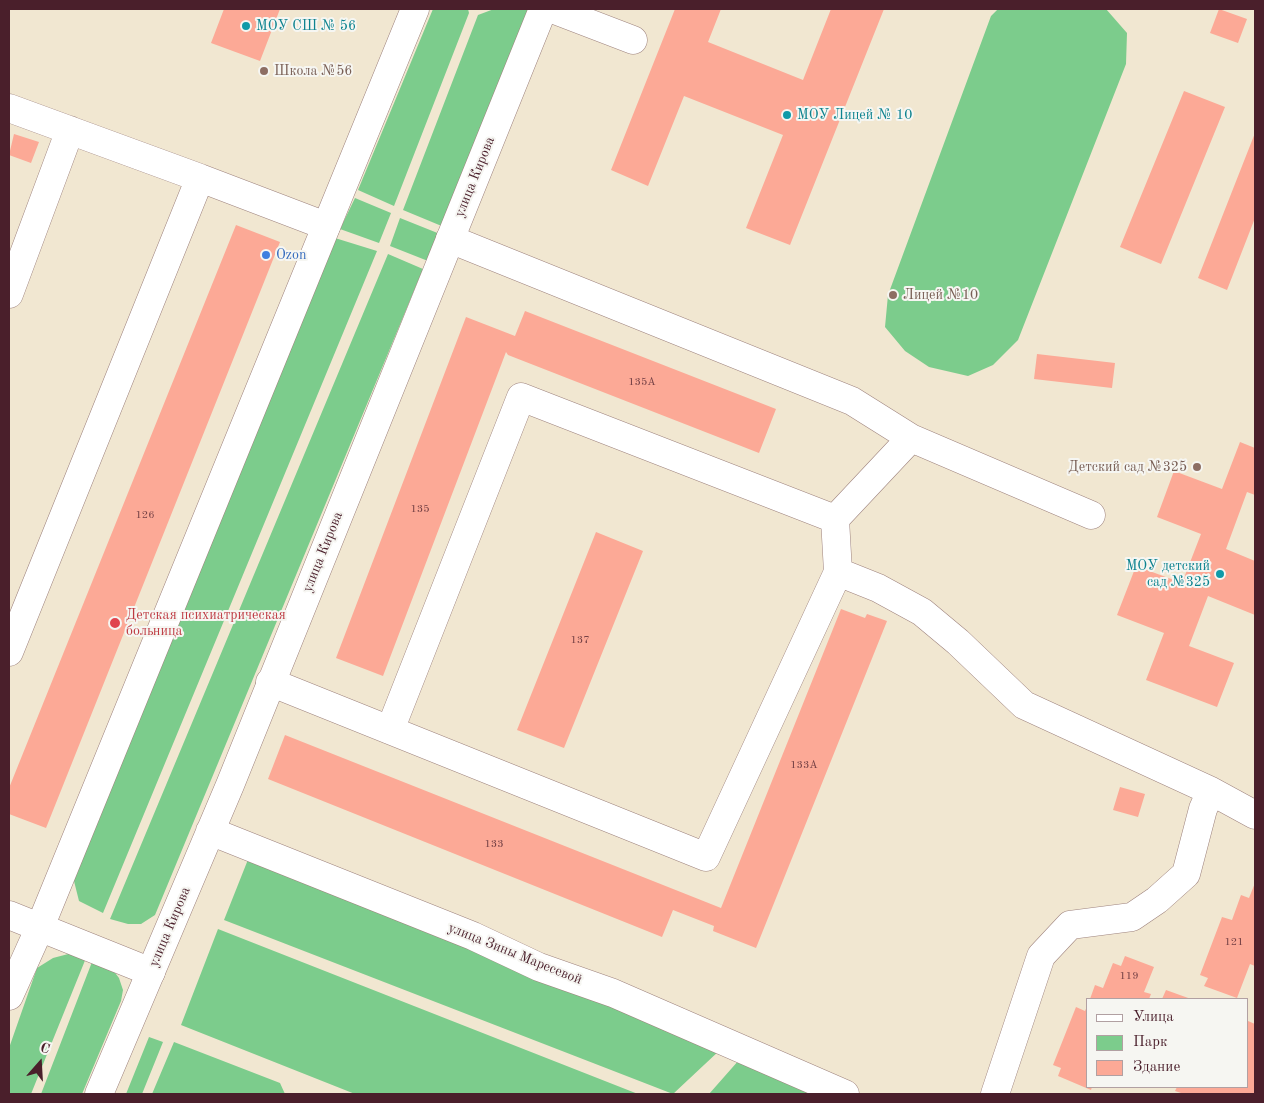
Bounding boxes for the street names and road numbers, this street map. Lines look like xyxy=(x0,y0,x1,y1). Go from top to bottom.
street label: улица Кирова xyxy=(451,134,499,220)
street label: улица Кирова xyxy=(299,509,347,595)
street label: улица Кирова xyxy=(146,884,194,970)
street label: улица Зины Маресевой xyxy=(446,919,584,989)

